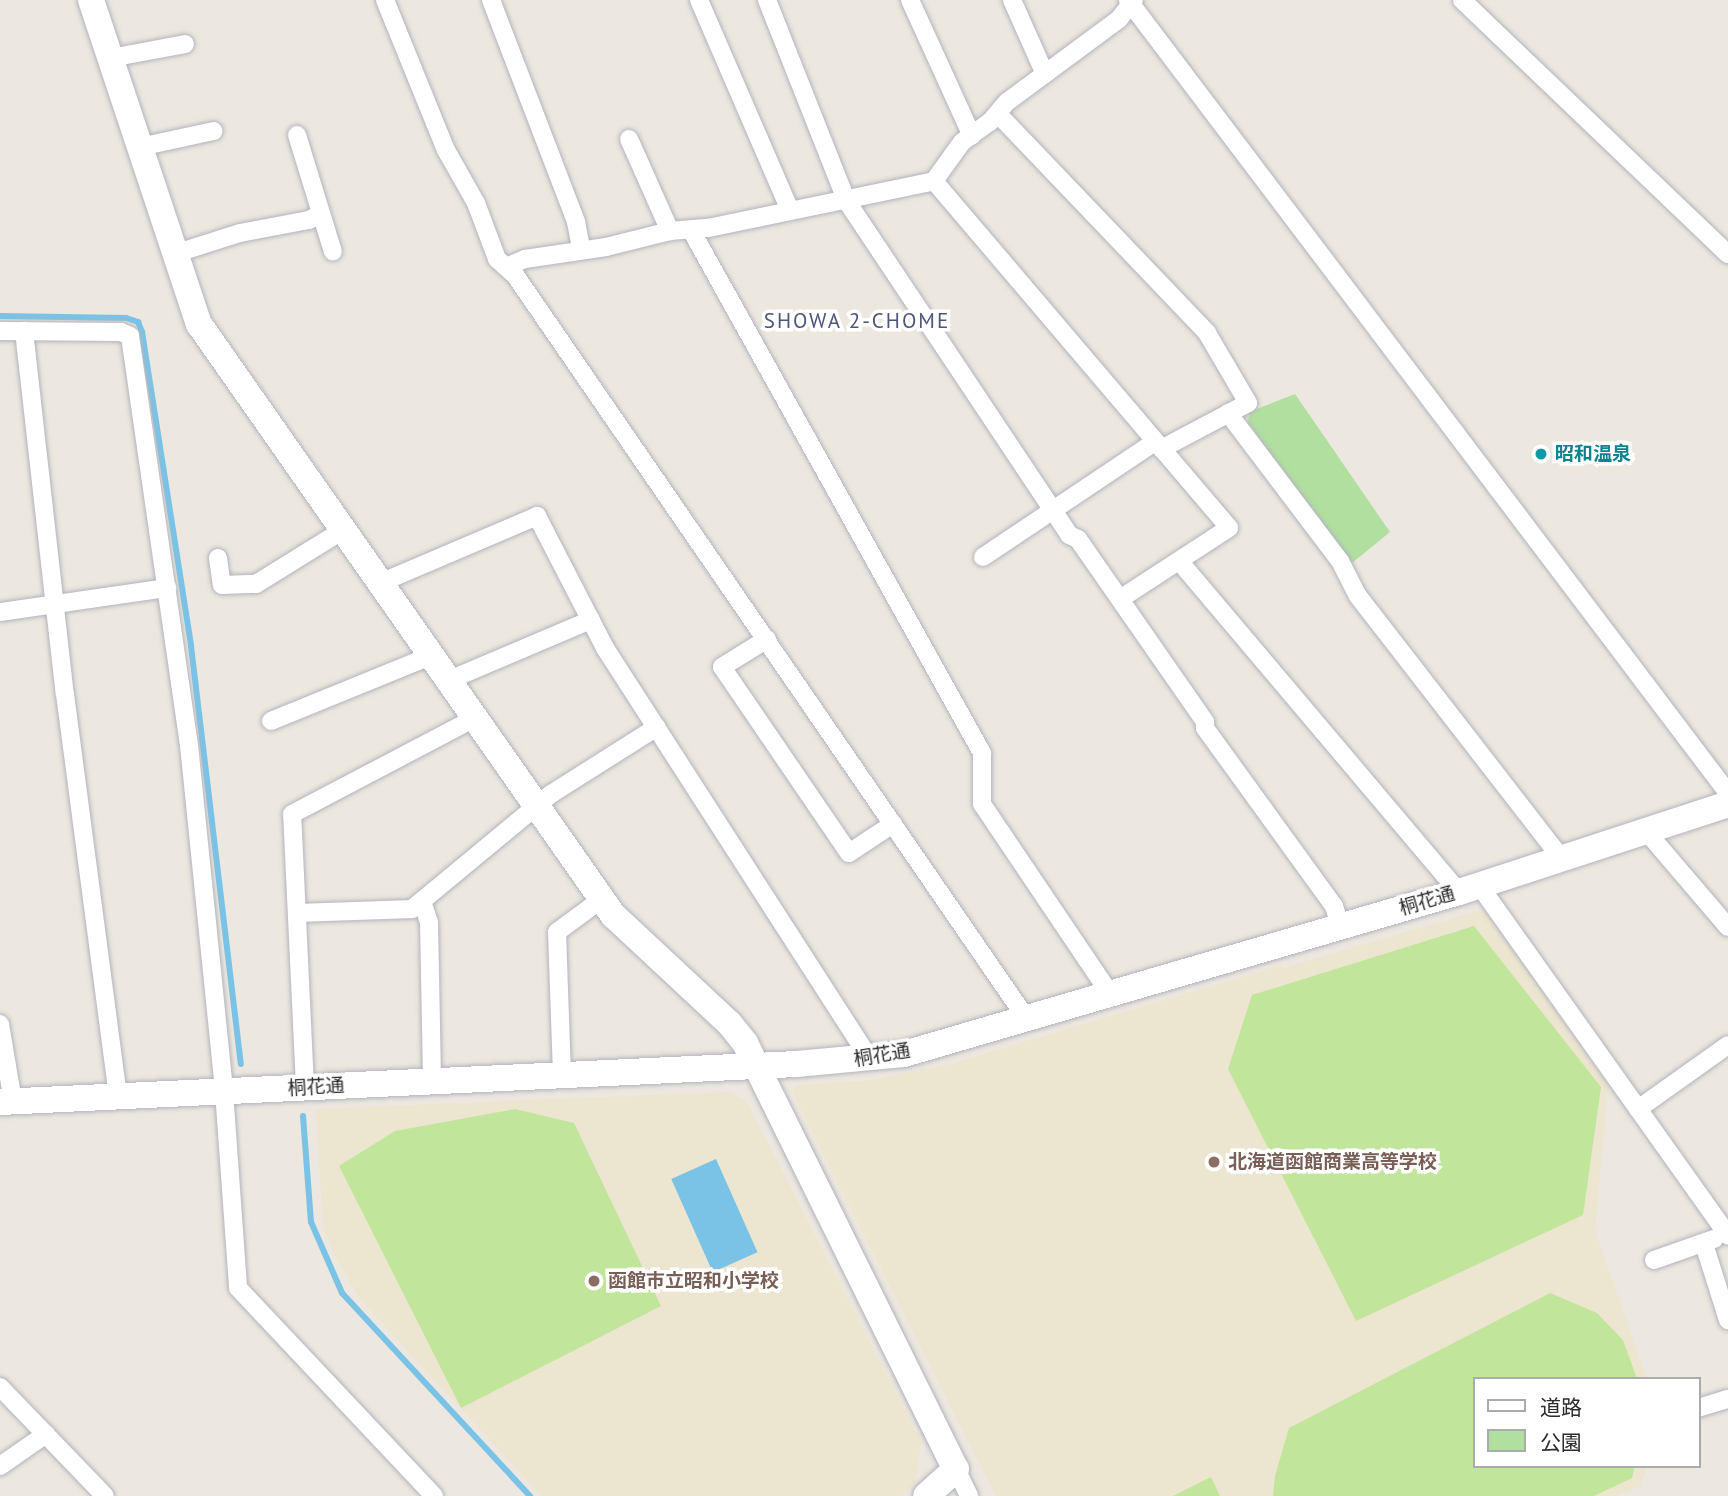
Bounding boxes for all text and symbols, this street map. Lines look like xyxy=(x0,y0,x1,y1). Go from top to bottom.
district label: SHOWA 2-CHOME xyxy=(765,308,949,334)
place label: 昭和温泉 xyxy=(1555,443,1631,465)
marker: 昭和温泉 xyxy=(1533,446,1549,462)
street label: 桐花通 xyxy=(1396,882,1458,920)
street label: 桐花通 xyxy=(852,1039,912,1071)
street label: 桐花通 xyxy=(287,1074,345,1100)
place label: 北海道函館商業高等学校 xyxy=(1228,1151,1437,1173)
marker: 北海道函館商業高等学校 xyxy=(1206,1154,1222,1170)
place label: 函館市立昭和小学校 xyxy=(608,1270,779,1292)
marker: 函館市立昭和小学校 xyxy=(586,1273,602,1289)
legend xyxy=(1472,1377,1700,1468)
text: 道路 xyxy=(1540,1394,1582,1421)
text: 公園 xyxy=(1540,1429,1582,1456)

